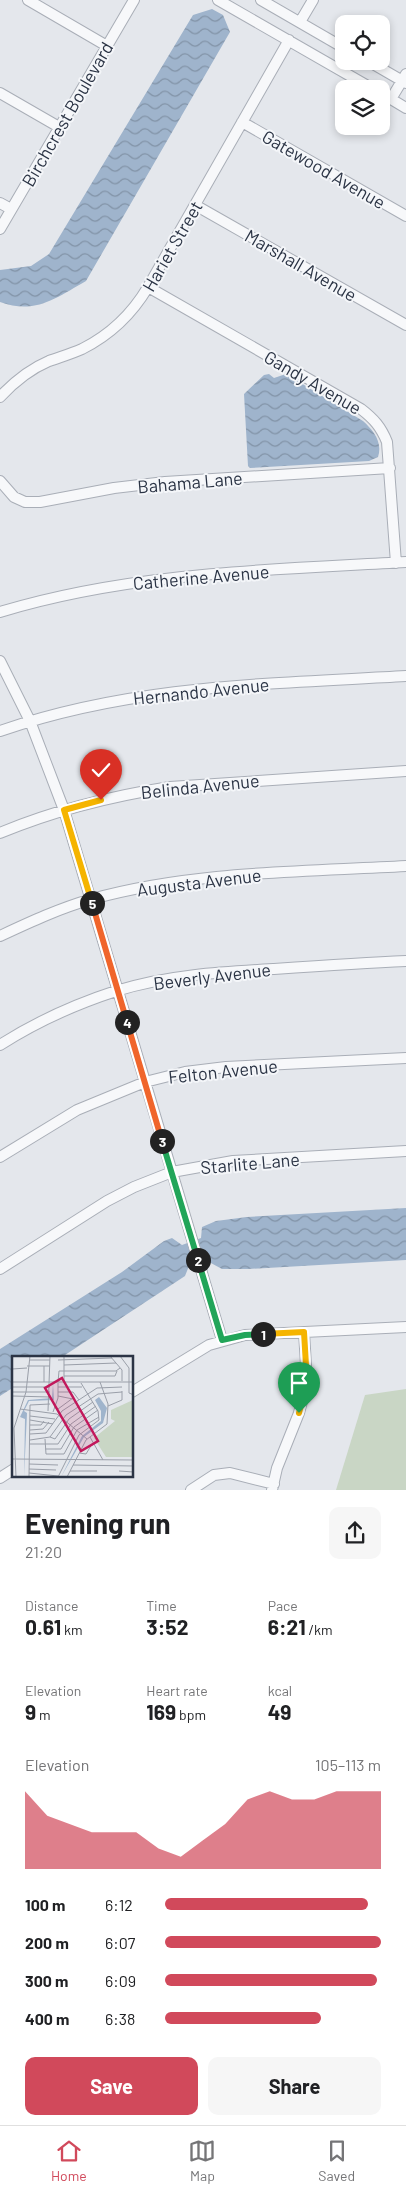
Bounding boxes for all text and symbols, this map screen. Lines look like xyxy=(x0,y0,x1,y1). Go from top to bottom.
map controls xyxy=(335,15,390,135)
button: locate xyxy=(335,15,390,70)
street label: Birchcrest Boulevard xyxy=(17,38,117,190)
button: layers xyxy=(335,80,390,135)
street label: Gatewood Avenue xyxy=(258,125,390,213)
street label: Hariet Street xyxy=(137,197,207,295)
street label: Marshall Avenue xyxy=(241,224,361,306)
street label: Gandy Avenue xyxy=(260,345,366,419)
street label: Bahama Lane xyxy=(136,466,244,498)
street label: Catherine Avenue xyxy=(132,560,270,594)
street label: Hernando Avenue xyxy=(132,673,270,709)
pin xyxy=(80,749,122,800)
icon: check xyxy=(87,756,115,784)
street label: Belinda Avenue xyxy=(140,769,260,803)
street label: Augusta Avenue xyxy=(136,863,262,901)
pin: 5 xyxy=(80,890,104,916)
text: 5 xyxy=(89,895,96,912)
street label: Beverly Avenue xyxy=(152,958,272,994)
pin: 4 xyxy=(114,1010,140,1034)
text: 4 xyxy=(123,1014,132,1031)
street label: Felton Avenue xyxy=(167,1054,279,1088)
pin: 3 xyxy=(150,1128,174,1154)
text: 3 xyxy=(159,1133,166,1150)
street label: Starlite Lane xyxy=(199,1148,301,1178)
pin: 2 xyxy=(186,1248,210,1272)
text: 2 xyxy=(195,1252,202,1269)
pin: 1 xyxy=(250,1322,276,1346)
text: 1 xyxy=(261,1326,266,1343)
inset map xyxy=(12,1356,134,1478)
pin xyxy=(278,1362,320,1413)
icon: arrive xyxy=(285,1369,313,1397)
text: Evening run xyxy=(25,1506,171,1540)
button: share xyxy=(329,1507,381,1559)
text: 21:20 xyxy=(25,1542,62,1561)
text: Distance xyxy=(25,1597,78,1614)
text: Time xyxy=(146,1597,177,1614)
text: Pace xyxy=(268,1597,298,1614)
text: 0.61 xyxy=(25,1614,61,1639)
text: 3:52 xyxy=(146,1614,188,1639)
text: 6:21 xyxy=(268,1614,306,1639)
text: km xyxy=(61,1621,83,1638)
text: /km xyxy=(306,1621,333,1638)
text: Elevation xyxy=(25,1682,81,1699)
text: Heart rate xyxy=(146,1682,208,1699)
text: kcal xyxy=(268,1682,292,1699)
text: 9 xyxy=(25,1699,36,1724)
text: 169 xyxy=(146,1699,176,1724)
text: 49 xyxy=(268,1699,292,1724)
text: m xyxy=(36,1706,51,1723)
text: bpm xyxy=(176,1706,206,1723)
text: Elevation xyxy=(25,1755,89,1774)
text: 105–113 m xyxy=(315,1755,381,1774)
text: 100 m xyxy=(25,1895,65,1914)
text: 6:12 xyxy=(105,1895,133,1914)
text: 200 m xyxy=(25,1933,69,1952)
text: 6:07 xyxy=(105,1933,135,1952)
text: 300 m xyxy=(25,1971,68,1990)
text: 6:09 xyxy=(105,1971,136,1990)
text: 400 m xyxy=(25,2009,69,2028)
text: 6:38 xyxy=(105,2009,135,2028)
button: Save xyxy=(25,2057,198,2115)
button: Share xyxy=(208,2057,381,2115)
tab: Home xyxy=(51,2137,87,2184)
tab: Map xyxy=(188,2137,216,2184)
tab: Saved xyxy=(318,2137,355,2184)

